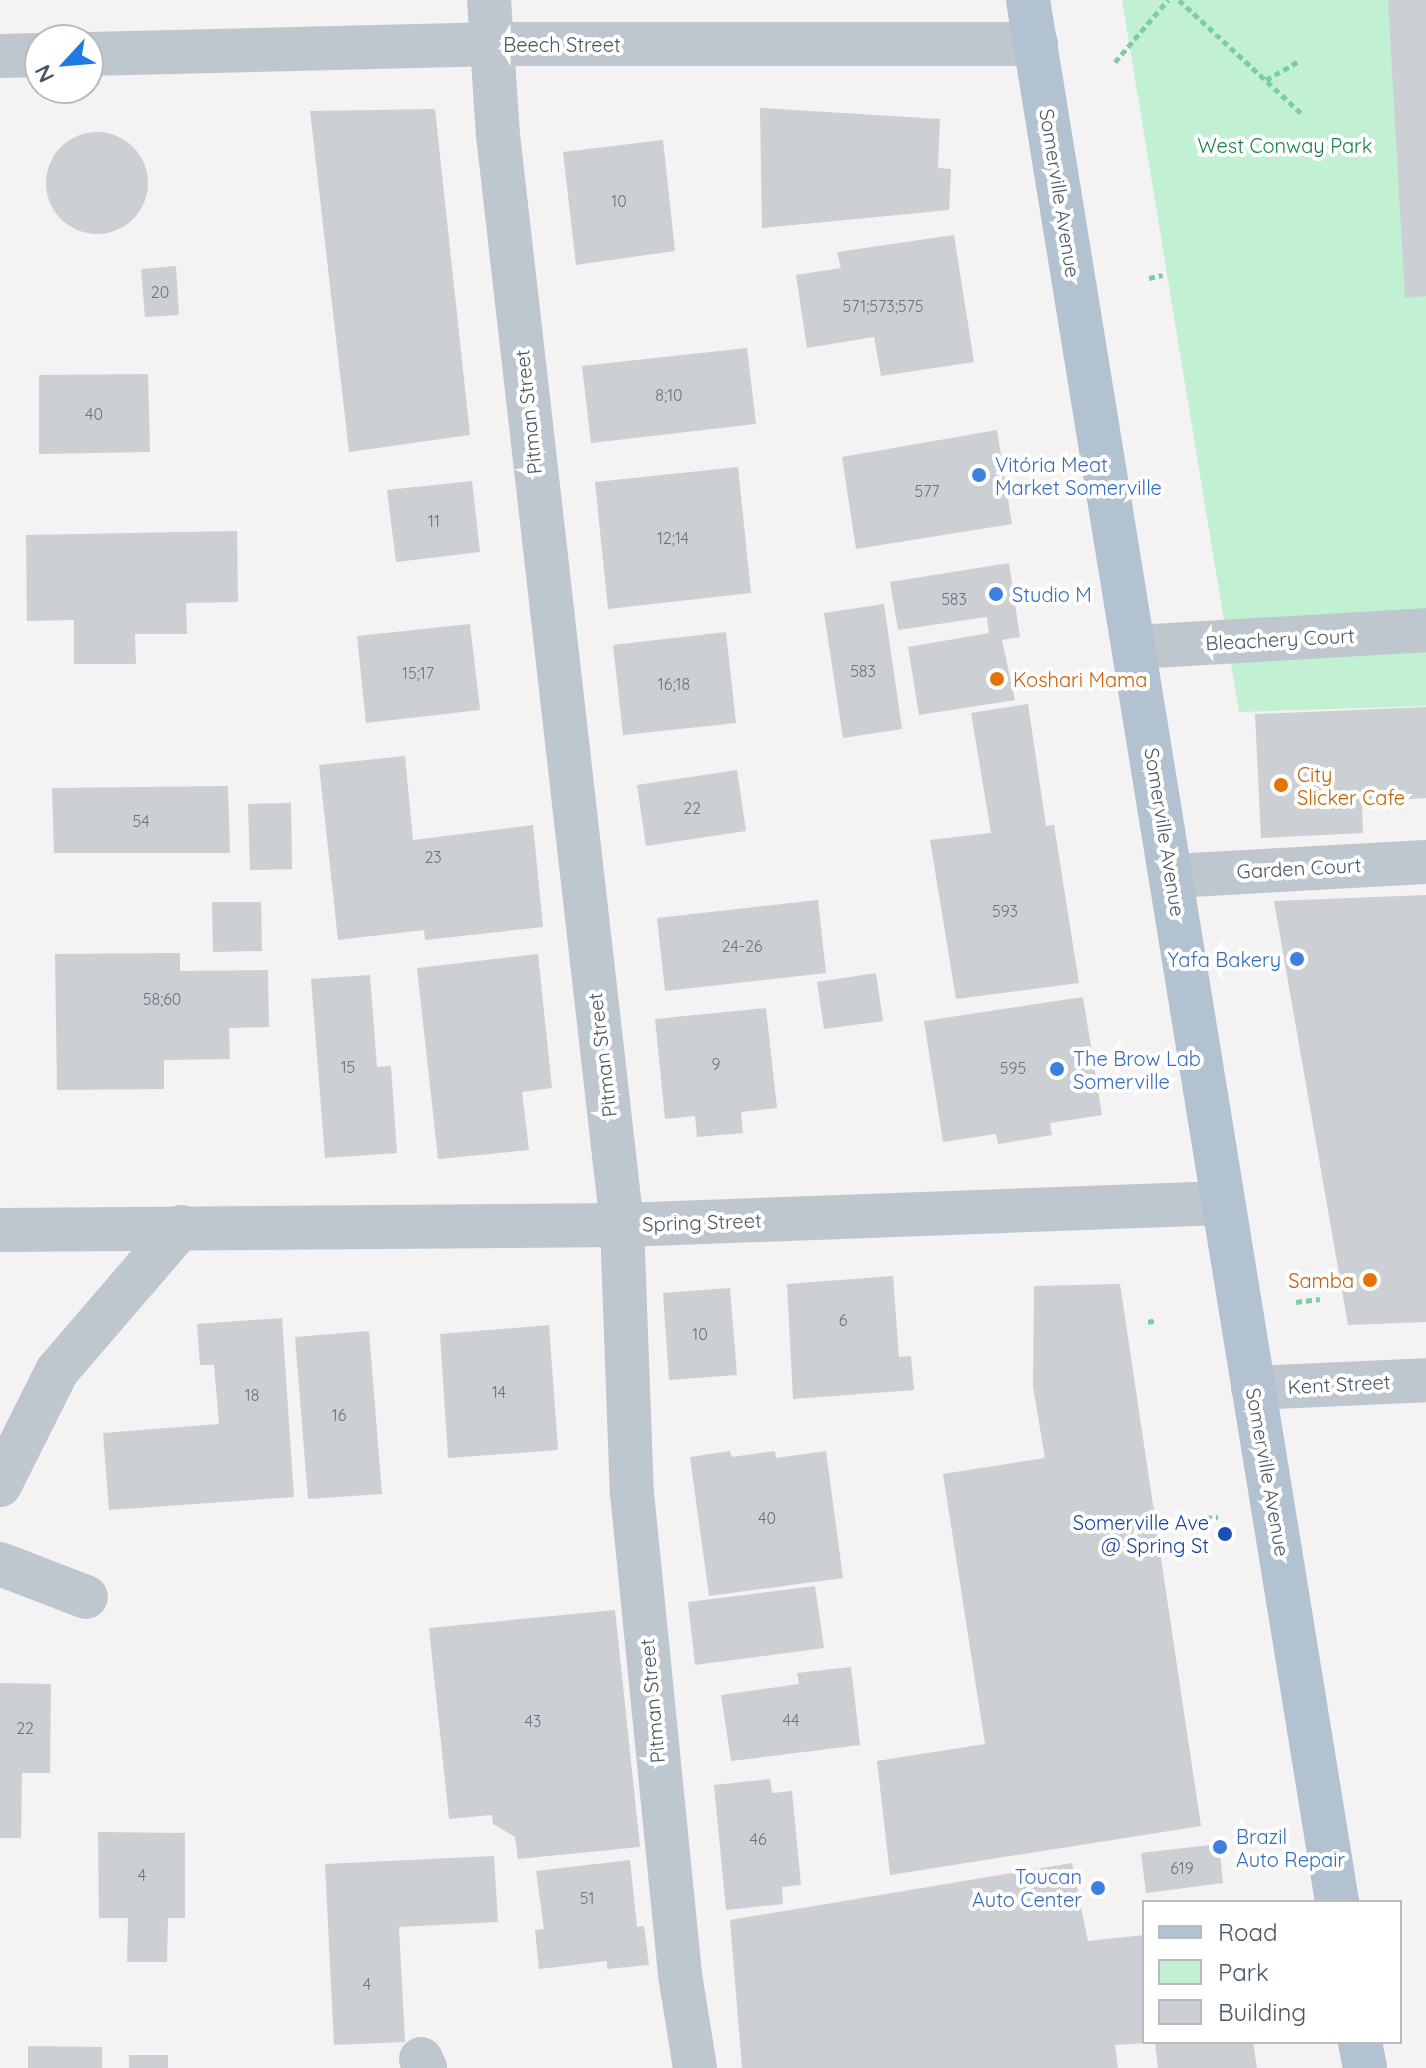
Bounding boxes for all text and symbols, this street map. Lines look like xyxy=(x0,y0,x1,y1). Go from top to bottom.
north arrow xyxy=(24,24,104,104)
street label: Beech Street xyxy=(503,32,621,56)
text: N xyxy=(28,60,60,87)
street label: Somerville Avenue xyxy=(1035,107,1085,279)
park label: West Conway Park xyxy=(1197,133,1373,157)
house number: 10 xyxy=(611,191,627,211)
house number: 20 xyxy=(151,282,169,302)
house number: 571;573;575 xyxy=(843,296,923,316)
street label: Pitman Street xyxy=(510,349,546,475)
house number: 8;10 xyxy=(655,385,683,405)
house number: 40 xyxy=(85,404,103,424)
place label: Vitória Meat Market Somerville xyxy=(995,452,1162,499)
marker: Vitória Meat Market Somerville xyxy=(970,466,988,484)
house number: 577 xyxy=(914,481,940,501)
house number: 11 xyxy=(428,511,440,531)
house number: 12;14 xyxy=(657,528,689,548)
place label: Studio M xyxy=(1012,582,1092,606)
marker: Studio M xyxy=(987,585,1005,603)
house number: 583 xyxy=(941,589,967,609)
street label: Bleachery Court xyxy=(1205,623,1355,655)
house number: 583 xyxy=(850,661,876,681)
house number: 15;17 xyxy=(402,663,434,683)
place label: Koshari Mama xyxy=(1013,667,1147,691)
marker: Koshari Mama xyxy=(988,670,1006,688)
house number: 16;18 xyxy=(658,674,690,694)
street label: Somerville Avenue xyxy=(1140,746,1190,918)
place label: City Slicker Cafe xyxy=(1297,762,1405,809)
marker: City Slicker Cafe xyxy=(1272,776,1290,794)
house number: 22 xyxy=(683,798,701,818)
house number: 54 xyxy=(132,811,150,831)
house number: 23 xyxy=(424,847,442,867)
street label: Garden Court xyxy=(1236,853,1362,883)
house number: 593 xyxy=(992,901,1018,921)
house number: 24-26 xyxy=(722,936,762,956)
place label: Yafa Bakery xyxy=(1168,947,1281,971)
marker: Yafa Bakery xyxy=(1288,950,1306,968)
house number: 58;60 xyxy=(143,989,181,1009)
street label: Pitman Street xyxy=(582,991,622,1119)
place label: The Brow Lab Somerville xyxy=(1073,1046,1201,1093)
house number: 9 xyxy=(712,1054,720,1074)
house number: 15 xyxy=(341,1057,355,1077)
house number: 595 xyxy=(1000,1058,1026,1078)
marker: The Brow Lab Somerville xyxy=(1048,1060,1066,1078)
street label: Spring Street xyxy=(642,1208,762,1236)
place label: Samba xyxy=(1288,1268,1354,1292)
marker: Samba xyxy=(1361,1271,1379,1289)
house number: 6 xyxy=(839,1310,847,1330)
house number: 10 xyxy=(692,1324,708,1344)
street label: Kent Street xyxy=(1287,1369,1391,1399)
house number: 14 xyxy=(492,1382,506,1402)
house number: 18 xyxy=(245,1385,259,1405)
street label: Somerville Avenue xyxy=(1241,1386,1295,1558)
house number: 16 xyxy=(332,1405,346,1425)
house number: 40 xyxy=(758,1508,776,1528)
place label: Somerville Ave @ Spring St xyxy=(1073,1510,1209,1557)
marker: Somerville Ave @ Spring St xyxy=(1216,1525,1234,1543)
street label: Pitman Street xyxy=(635,1638,669,1764)
house number: 44 xyxy=(783,1710,799,1730)
house number: 43 xyxy=(525,1711,541,1731)
house number: 22 xyxy=(16,1718,34,1738)
place label: Brazil Auto Repair xyxy=(1236,1824,1345,1871)
house number: 46 xyxy=(749,1829,767,1849)
marker: Brazil Auto Repair xyxy=(1211,1838,1229,1856)
house number: 619 xyxy=(1170,1858,1194,1878)
place label: Toucan Auto Center xyxy=(972,1864,1082,1911)
house number: 4 xyxy=(138,1865,146,1885)
marker: Toucan Auto Center xyxy=(1089,1879,1107,1897)
house number: 51 xyxy=(580,1888,594,1908)
legend xyxy=(1142,1900,1402,2044)
text: Road xyxy=(1218,1917,1278,1947)
text: Park xyxy=(1218,1957,1269,1987)
house number: 4 xyxy=(363,1974,371,1994)
text: Building xyxy=(1218,1997,1306,2027)

